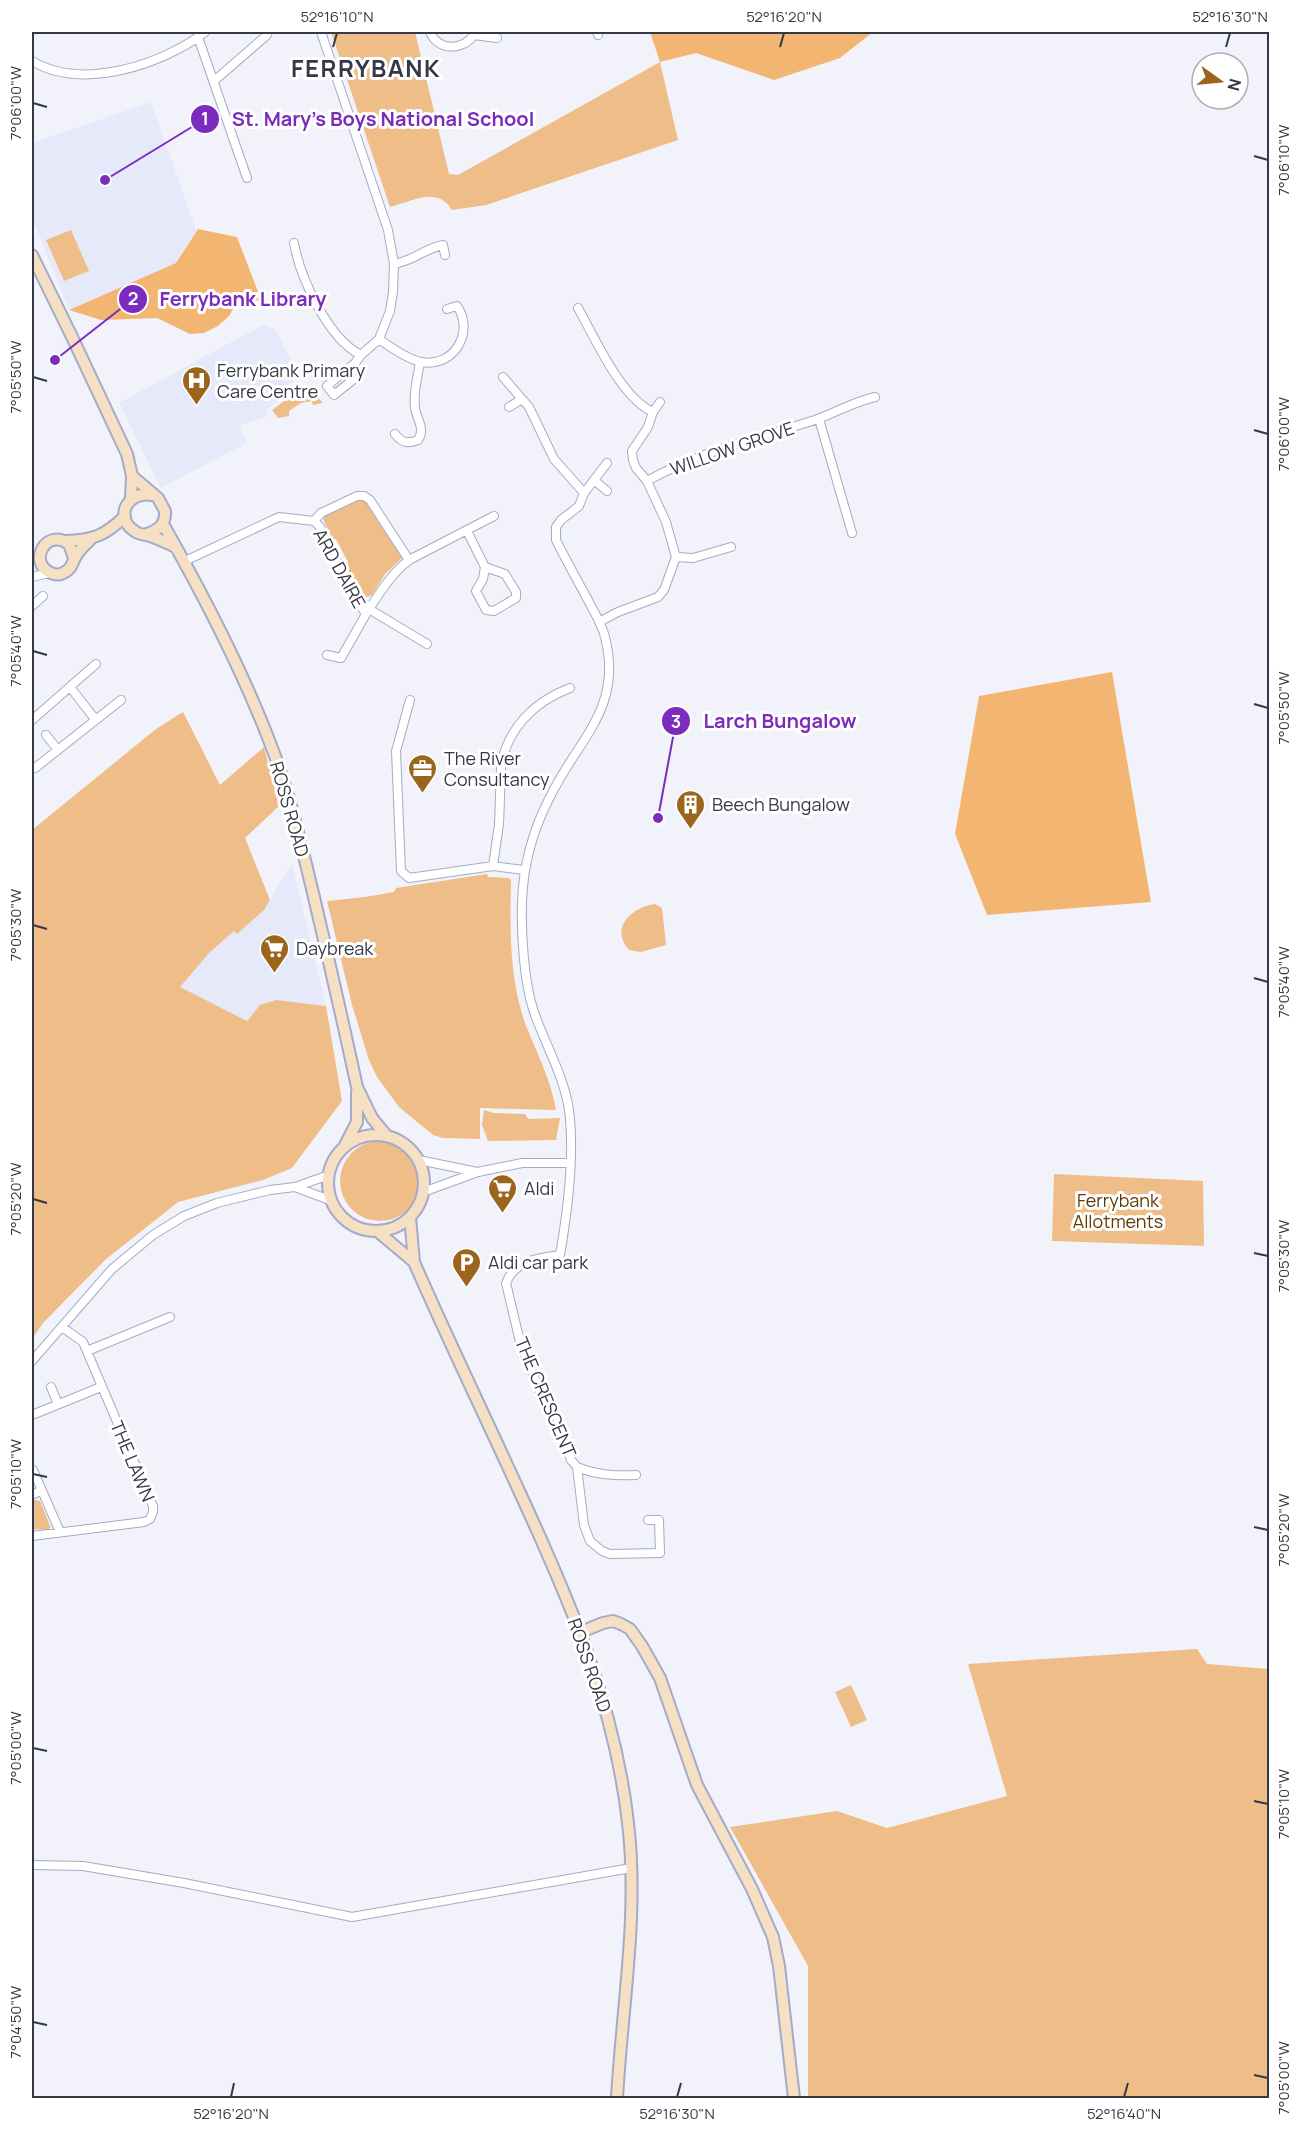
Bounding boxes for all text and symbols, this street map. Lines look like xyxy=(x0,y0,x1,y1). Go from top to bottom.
text: 52°16'10"N xyxy=(300,6,374,27)
text: 52°16'20"N xyxy=(746,6,822,27)
text: 52°16'30"N xyxy=(1192,6,1268,27)
district label: FERRYBANK xyxy=(291,51,441,84)
north arrow xyxy=(1190,51,1250,111)
text: 7°06'00"W xyxy=(5,66,26,140)
text: N xyxy=(1222,76,1247,93)
callout: St. Mary's Boys National School xyxy=(190,100,546,138)
text: St. Mary's Boys National School xyxy=(232,105,534,132)
text: 1 xyxy=(201,106,209,130)
text: 7°06'10"W xyxy=(1273,125,1294,195)
callout: Ferrybank Library xyxy=(118,280,338,318)
text: Ferrybank Library xyxy=(160,285,327,312)
text: 2 xyxy=(128,286,138,310)
text: 7°05'50"W xyxy=(5,340,26,414)
place label: Ferrybank Primary Care Centre xyxy=(217,358,366,403)
hospital icon: Ferrybank Primary Care Centre xyxy=(180,364,212,406)
text: 7°06'00"W xyxy=(1273,397,1294,471)
street label: WILLOW GROVE xyxy=(667,416,797,480)
street label: ARD DAIRE xyxy=(308,524,372,612)
text: 7°05'40"W xyxy=(5,615,26,687)
text: 7°05'50"W xyxy=(1273,671,1294,745)
callout: Larch Bungalow xyxy=(661,702,868,740)
text: Larch Bungalow xyxy=(703,707,857,734)
text: 3 xyxy=(671,709,681,733)
place label: The River Consultancy xyxy=(444,746,550,791)
office icon: The River Consultancy xyxy=(407,752,439,794)
street label: ROSS ROAD xyxy=(265,759,315,859)
building icon: Beech Bungalow xyxy=(675,788,707,830)
place label: Beech Bungalow xyxy=(712,792,850,816)
text: 7°05'30"W xyxy=(5,889,26,961)
supermarket icon: Daybreak xyxy=(259,932,291,974)
place label: Daybreak xyxy=(296,936,374,960)
text: 7°05'40"W xyxy=(1273,946,1294,1018)
text: 7°05'20"W xyxy=(5,1163,26,1235)
supermarket icon: Aldi xyxy=(487,1172,519,1214)
place label: Aldi xyxy=(524,1176,554,1200)
park label: Ferrybank Allotments xyxy=(1073,1188,1163,1233)
text: 7°05'30"W xyxy=(1273,1220,1294,1292)
parking icon: Aldi car park xyxy=(451,1246,483,1288)
place label: Aldi car park xyxy=(488,1250,589,1274)
street label: THE CRESCENT xyxy=(510,1333,582,1461)
street label: THE LAWN xyxy=(105,1417,161,1505)
text: 7°05'10"W xyxy=(5,1439,26,1509)
text: 7°05'20"W xyxy=(1273,1494,1294,1566)
street label: ROSS ROAD xyxy=(563,1615,617,1715)
text: 7°05'00"W xyxy=(5,1711,26,1785)
text: 7°05'10"W xyxy=(1273,1769,1294,1839)
text: 7°04'50"W xyxy=(5,1986,26,2058)
text: 7°05'00"W xyxy=(1273,2041,1294,2115)
text: 52°16'20"N xyxy=(193,2103,269,2124)
text: 52°16'30"N xyxy=(639,2103,715,2124)
text: 52°16'40"N xyxy=(1087,2103,1161,2124)

